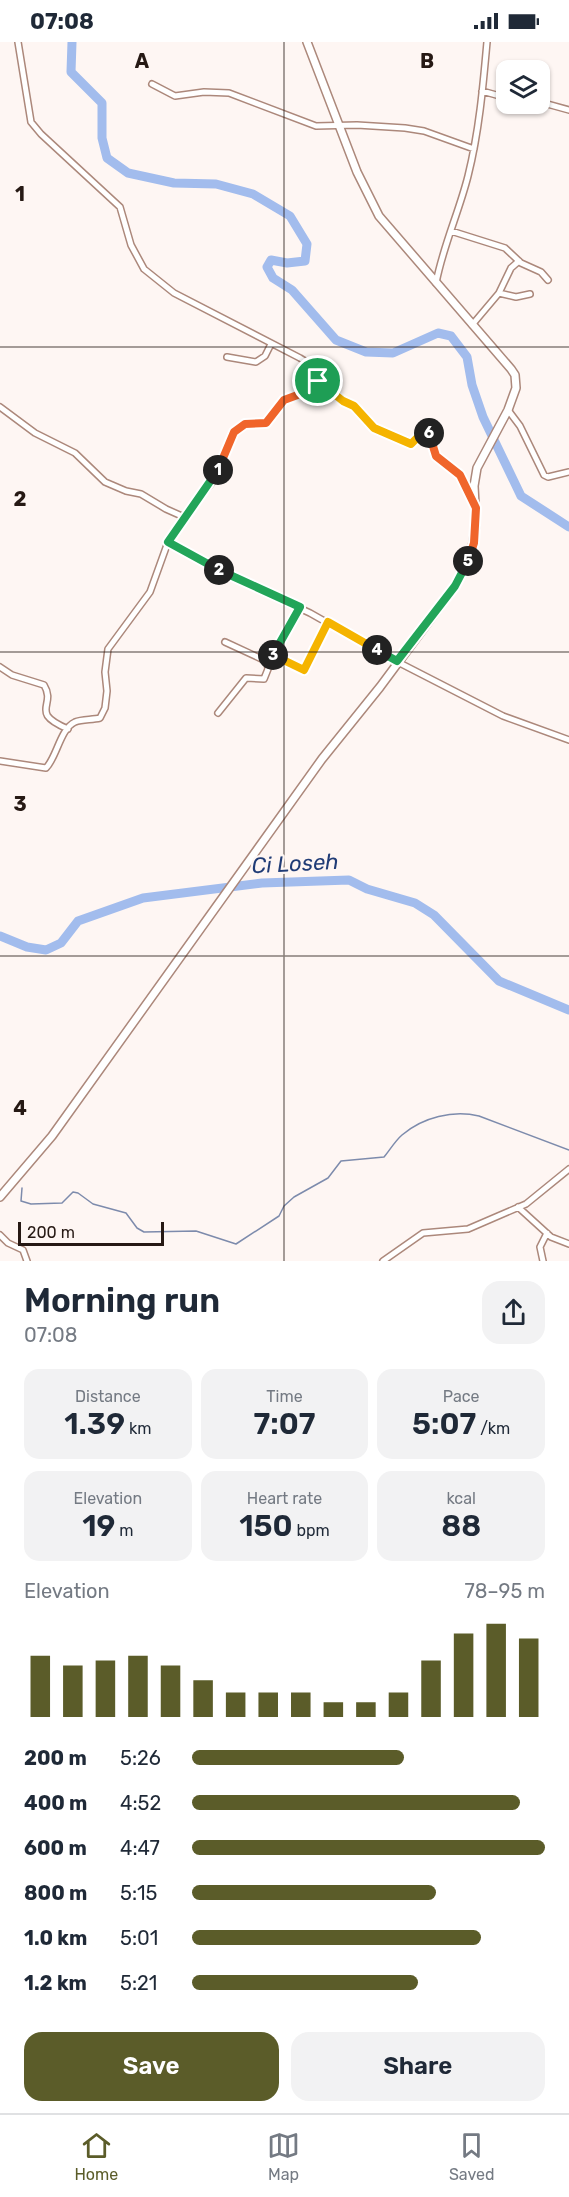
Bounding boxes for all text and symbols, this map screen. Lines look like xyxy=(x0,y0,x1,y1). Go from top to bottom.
text: 07:08 xyxy=(30,8,94,35)
text: A xyxy=(135,49,150,73)
text: B xyxy=(420,49,434,73)
map controls xyxy=(496,60,550,114)
button: layers xyxy=(496,60,550,114)
text: 1 xyxy=(15,182,25,206)
pin xyxy=(292,355,343,406)
icon: arrive xyxy=(301,364,334,397)
pin: 6 xyxy=(414,418,444,448)
text: 6 xyxy=(424,423,434,442)
pin: 1 xyxy=(203,455,233,485)
text: 1 xyxy=(214,460,222,479)
text: 2 xyxy=(14,487,27,511)
pin: 5 xyxy=(453,546,483,576)
text: 5 xyxy=(463,551,473,570)
pin: 2 xyxy=(204,555,234,585)
text: 2 xyxy=(214,560,224,579)
pin: 4 xyxy=(362,635,392,665)
pin: 3 xyxy=(258,640,288,670)
text: 4 xyxy=(372,640,382,659)
text: 3 xyxy=(268,645,278,664)
text: 3 xyxy=(13,792,27,816)
water label: Ci Loseh xyxy=(251,848,339,879)
text: 4 xyxy=(13,1096,27,1120)
scale bar xyxy=(18,1219,164,1246)
text: 200 m xyxy=(27,1223,75,1242)
text: Morning run xyxy=(24,1281,220,1320)
button: share xyxy=(482,1281,545,1344)
text: 07:08 xyxy=(24,1323,78,1347)
text: Distance xyxy=(75,1387,141,1406)
text: Time xyxy=(266,1387,303,1406)
text: Pace xyxy=(443,1387,480,1406)
text: 1.39 xyxy=(64,1406,125,1442)
text: 7:07 xyxy=(253,1406,316,1442)
text: 5:07 xyxy=(412,1406,476,1442)
text: km xyxy=(125,1419,151,1438)
text: /km xyxy=(476,1419,510,1438)
text: Elevation xyxy=(74,1489,142,1508)
text: Heart rate xyxy=(247,1489,322,1508)
text: kcal xyxy=(446,1489,476,1508)
text: 19 xyxy=(82,1508,115,1544)
text: 150 xyxy=(239,1508,293,1544)
text: 88 xyxy=(441,1508,481,1544)
text: m xyxy=(115,1521,134,1540)
text: bpm xyxy=(293,1521,330,1540)
text: Elevation xyxy=(24,1579,110,1603)
text: 78–95 m xyxy=(464,1579,545,1603)
text: 200 m xyxy=(24,1746,87,1770)
text: 5:26 xyxy=(120,1746,161,1770)
text: 400 m xyxy=(24,1791,87,1815)
text: 4:52 xyxy=(120,1791,161,1815)
text: 600 m xyxy=(24,1836,87,1860)
text: 4:47 xyxy=(120,1836,160,1860)
text: 800 m xyxy=(24,1881,87,1905)
text: 5:15 xyxy=(120,1881,157,1905)
text: 1.0 km xyxy=(24,1926,87,1950)
text: 5:01 xyxy=(120,1926,158,1950)
text: 1.2 km xyxy=(24,1971,87,1995)
text: 5:21 xyxy=(120,1971,157,1995)
button: Save xyxy=(24,2032,279,2101)
button: Share xyxy=(291,2032,545,2101)
tab: Home xyxy=(74,2129,118,2184)
tab: Map xyxy=(267,2129,300,2184)
tab: Saved xyxy=(449,2129,495,2184)

